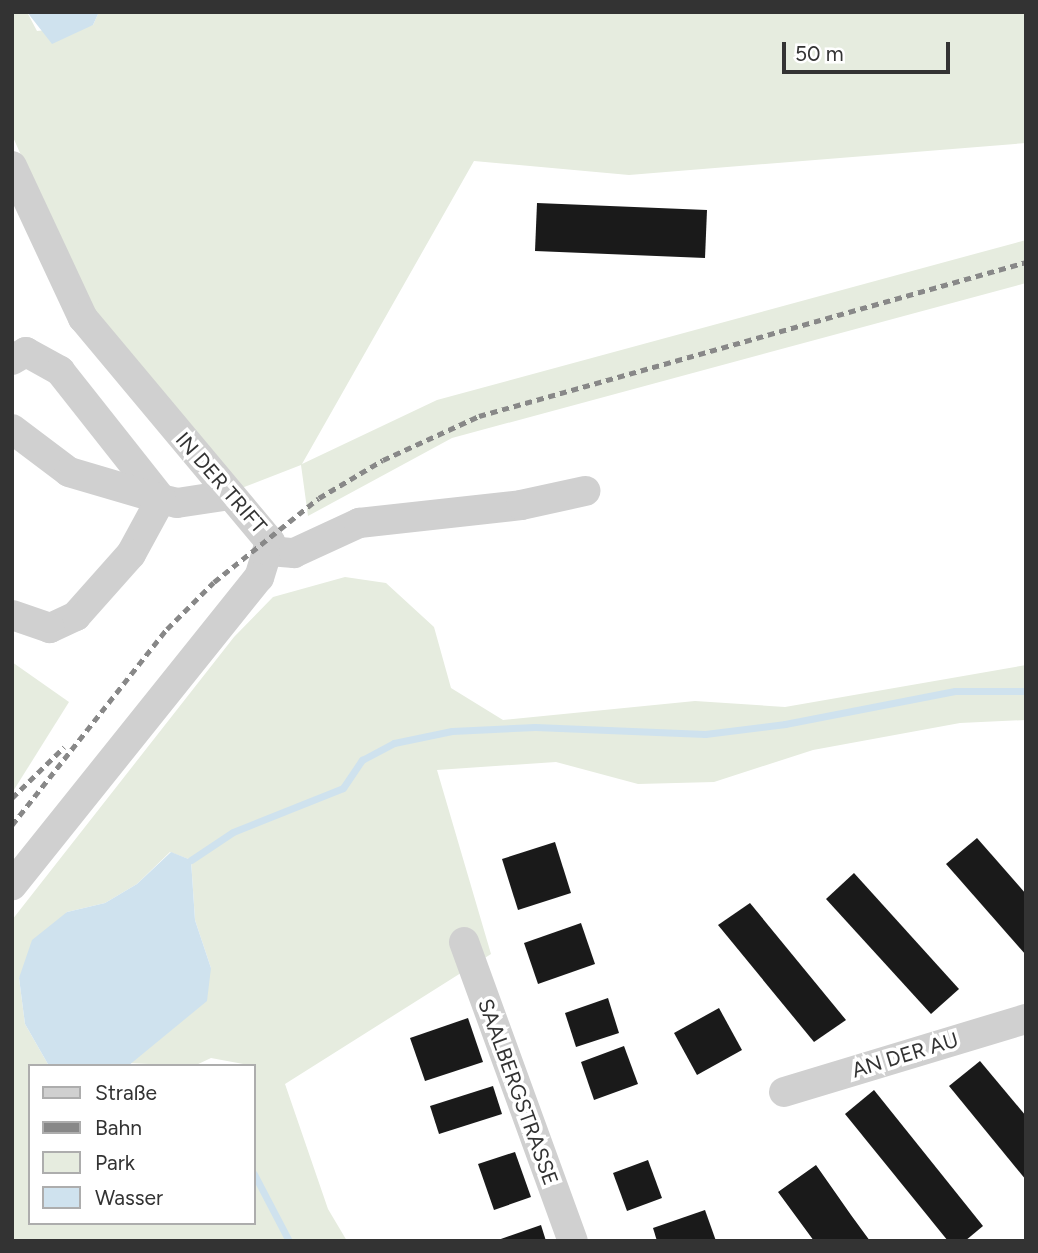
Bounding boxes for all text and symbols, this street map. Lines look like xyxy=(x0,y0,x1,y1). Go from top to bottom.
scale bar xyxy=(786,28,954,72)
text: 50 m xyxy=(795,41,844,66)
street label: IN DER TRIFT xyxy=(170,427,272,539)
street label: SAALBERGSTRASSE xyxy=(473,995,563,1189)
street label: AN DER AU xyxy=(849,1027,961,1083)
legend xyxy=(28,1064,256,1225)
text: Straße xyxy=(95,1080,157,1105)
text: Bahn xyxy=(95,1115,142,1140)
text: Park xyxy=(95,1150,135,1175)
text: Wasser xyxy=(95,1185,163,1210)

